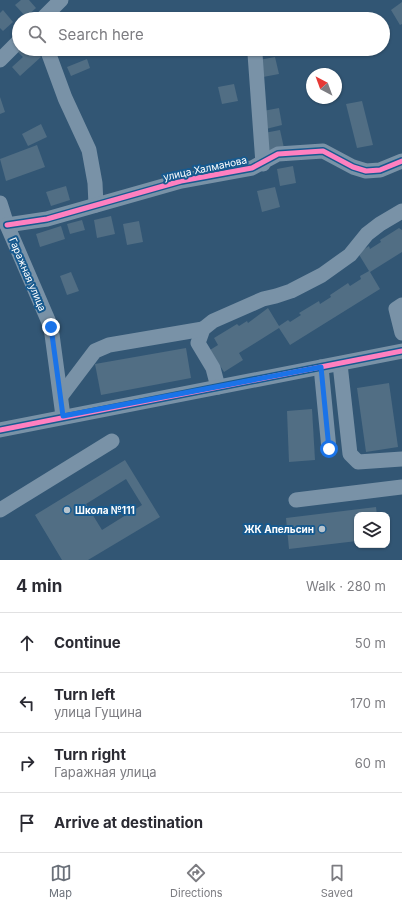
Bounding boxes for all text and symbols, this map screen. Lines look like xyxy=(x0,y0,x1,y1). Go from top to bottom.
search box xyxy=(12,12,390,56)
icon: search xyxy=(26,23,48,45)
text: Search here xyxy=(58,25,144,44)
north arrow xyxy=(306,68,342,104)
street label: улица Халманова xyxy=(162,153,248,183)
street label: Гаражная улица xyxy=(7,235,49,313)
route end xyxy=(42,318,60,336)
route start xyxy=(320,440,338,458)
place label: Школа №111 xyxy=(75,504,135,516)
marker: Школа №111 xyxy=(62,505,72,515)
map controls xyxy=(354,512,390,548)
button: layers xyxy=(354,512,390,548)
place label: ЖК Апельсин xyxy=(244,523,314,535)
marker: ЖК Апельсин xyxy=(317,524,327,534)
text: 4 min xyxy=(16,576,62,596)
text: Walk · 280 m xyxy=(306,578,386,594)
icon: ahead xyxy=(16,632,38,654)
text: Continue xyxy=(54,633,121,652)
text: 50 m xyxy=(355,635,386,651)
text: Turn left xyxy=(54,685,115,704)
icon: left xyxy=(16,692,38,714)
text: 170 m xyxy=(350,695,386,711)
text: улица Гущина xyxy=(54,704,142,720)
text: Turn right xyxy=(54,745,126,764)
icon: right xyxy=(16,752,38,774)
text: 60 m xyxy=(355,755,386,771)
text: Гаражная улица xyxy=(54,764,157,780)
icon: arrive xyxy=(16,812,38,834)
text: Arrive at destination xyxy=(54,813,203,832)
tab: Map xyxy=(49,862,72,900)
tab: Directions xyxy=(170,862,223,900)
tab: Saved xyxy=(321,862,353,900)

